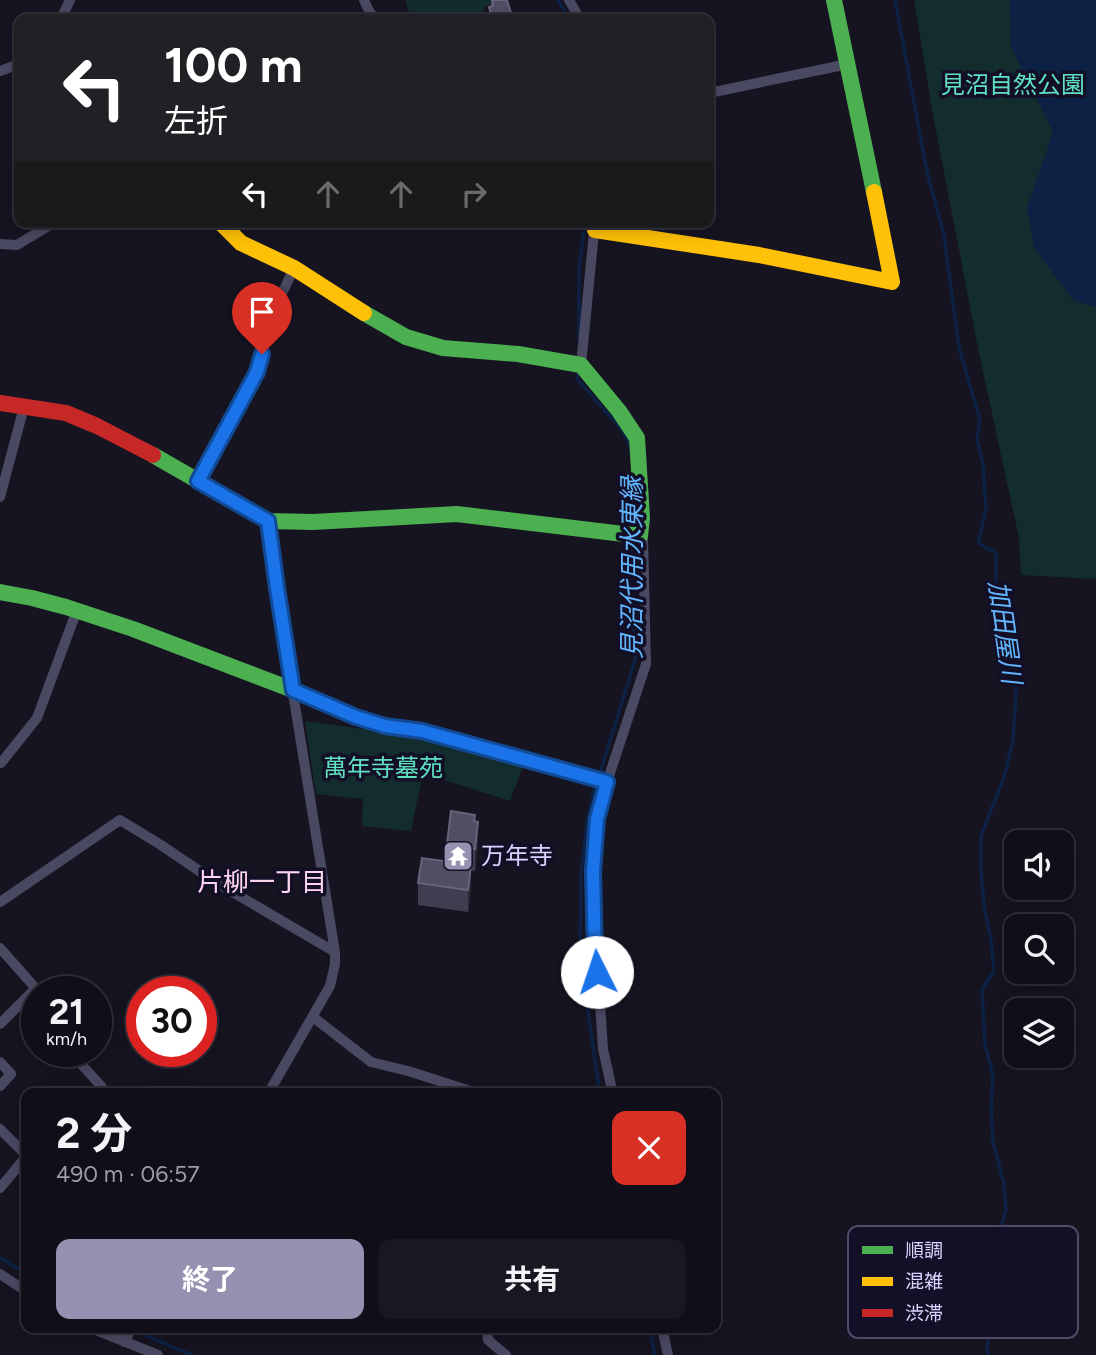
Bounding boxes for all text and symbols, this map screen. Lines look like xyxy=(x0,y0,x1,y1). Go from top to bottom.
text: 100 m xyxy=(164,35,303,94)
icon: left xyxy=(49,42,140,133)
park label: 見沼自然公園 xyxy=(941,70,1085,99)
text: 左折 xyxy=(164,102,228,140)
icon: left xyxy=(236,175,274,213)
icon: ahead xyxy=(309,175,347,213)
icon: ahead xyxy=(382,175,420,213)
icon: right xyxy=(455,175,493,213)
pin xyxy=(232,282,292,354)
icon: arrive xyxy=(243,293,281,331)
water label: 見沼代用水東縁 xyxy=(616,474,648,659)
water label: 加田屋川 xyxy=(982,578,1028,689)
park label: 萬年寺墓苑 xyxy=(323,753,443,782)
map controls xyxy=(1004,830,1074,1068)
button: sound xyxy=(1004,830,1074,900)
temple icon: 万年寺 xyxy=(441,839,475,873)
place label: 万年寺 xyxy=(481,841,553,870)
district label: 片柳一丁目 xyxy=(197,866,327,898)
button: search xyxy=(1004,914,1074,984)
position arrow xyxy=(560,935,634,1009)
speed limit sign: 30 xyxy=(126,976,217,1067)
text: 21 xyxy=(49,991,84,1033)
button: layers xyxy=(1004,998,1074,1068)
text: km/h xyxy=(46,1028,87,1050)
text: 2 分 xyxy=(56,1108,132,1159)
button: close xyxy=(612,1111,686,1185)
text: 490 m · 06:57 xyxy=(56,1160,200,1188)
legend xyxy=(848,1226,1078,1338)
button: 終了 xyxy=(56,1239,364,1319)
button: 共有 xyxy=(378,1239,686,1319)
text: 順調 xyxy=(905,1239,943,1262)
text: 混雑 xyxy=(905,1270,943,1293)
text: 渋滞 xyxy=(905,1302,943,1325)

